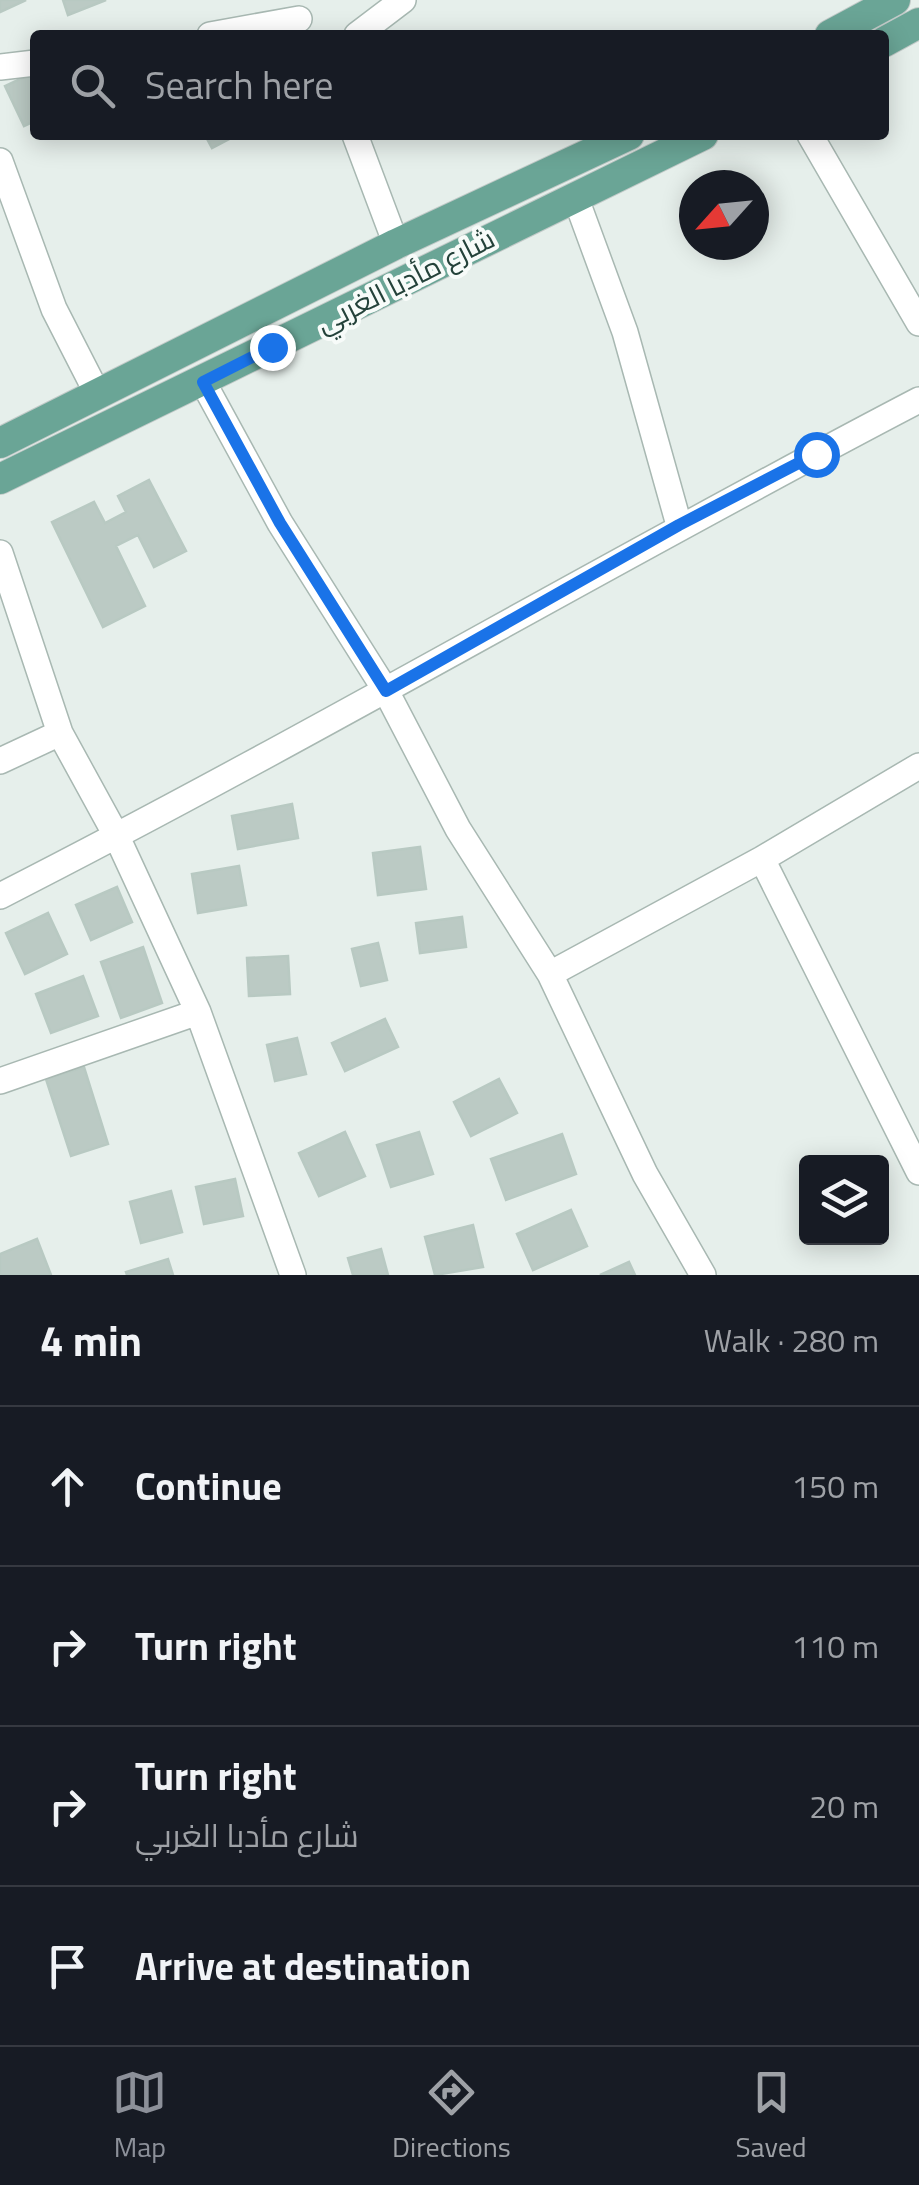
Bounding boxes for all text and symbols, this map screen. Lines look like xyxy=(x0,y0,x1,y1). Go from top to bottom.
search box xyxy=(30,30,889,140)
text: Search here xyxy=(145,56,333,114)
icon: search xyxy=(65,58,120,113)
north arrow xyxy=(679,170,769,260)
street label: شارع مأدبا الغربي xyxy=(308,216,502,344)
route end xyxy=(250,325,296,371)
route start xyxy=(794,432,840,478)
map controls xyxy=(799,1155,889,1245)
button: layers xyxy=(799,1155,889,1245)
text: 4 min xyxy=(40,1308,142,1372)
text: Walk · 280 m xyxy=(704,1316,879,1364)
text: Continue xyxy=(135,1457,282,1515)
icon: ahead xyxy=(40,1459,95,1514)
text: 150 m xyxy=(791,1462,879,1510)
text: Turn right xyxy=(135,1617,297,1675)
icon: right xyxy=(40,1619,95,1674)
text: 110 m xyxy=(791,1622,879,1670)
text: Turn right xyxy=(135,1747,297,1805)
icon: right xyxy=(40,1779,95,1834)
text: 20 m xyxy=(809,1782,879,1830)
text: شارع مأدبا الغربي xyxy=(135,1811,359,1859)
text: Arrive at destination xyxy=(135,1937,471,1995)
icon: arrive xyxy=(40,1939,95,1994)
tab: Map xyxy=(112,2065,167,2168)
tab: Directions xyxy=(392,2065,511,2168)
tab: Saved xyxy=(735,2065,807,2168)

